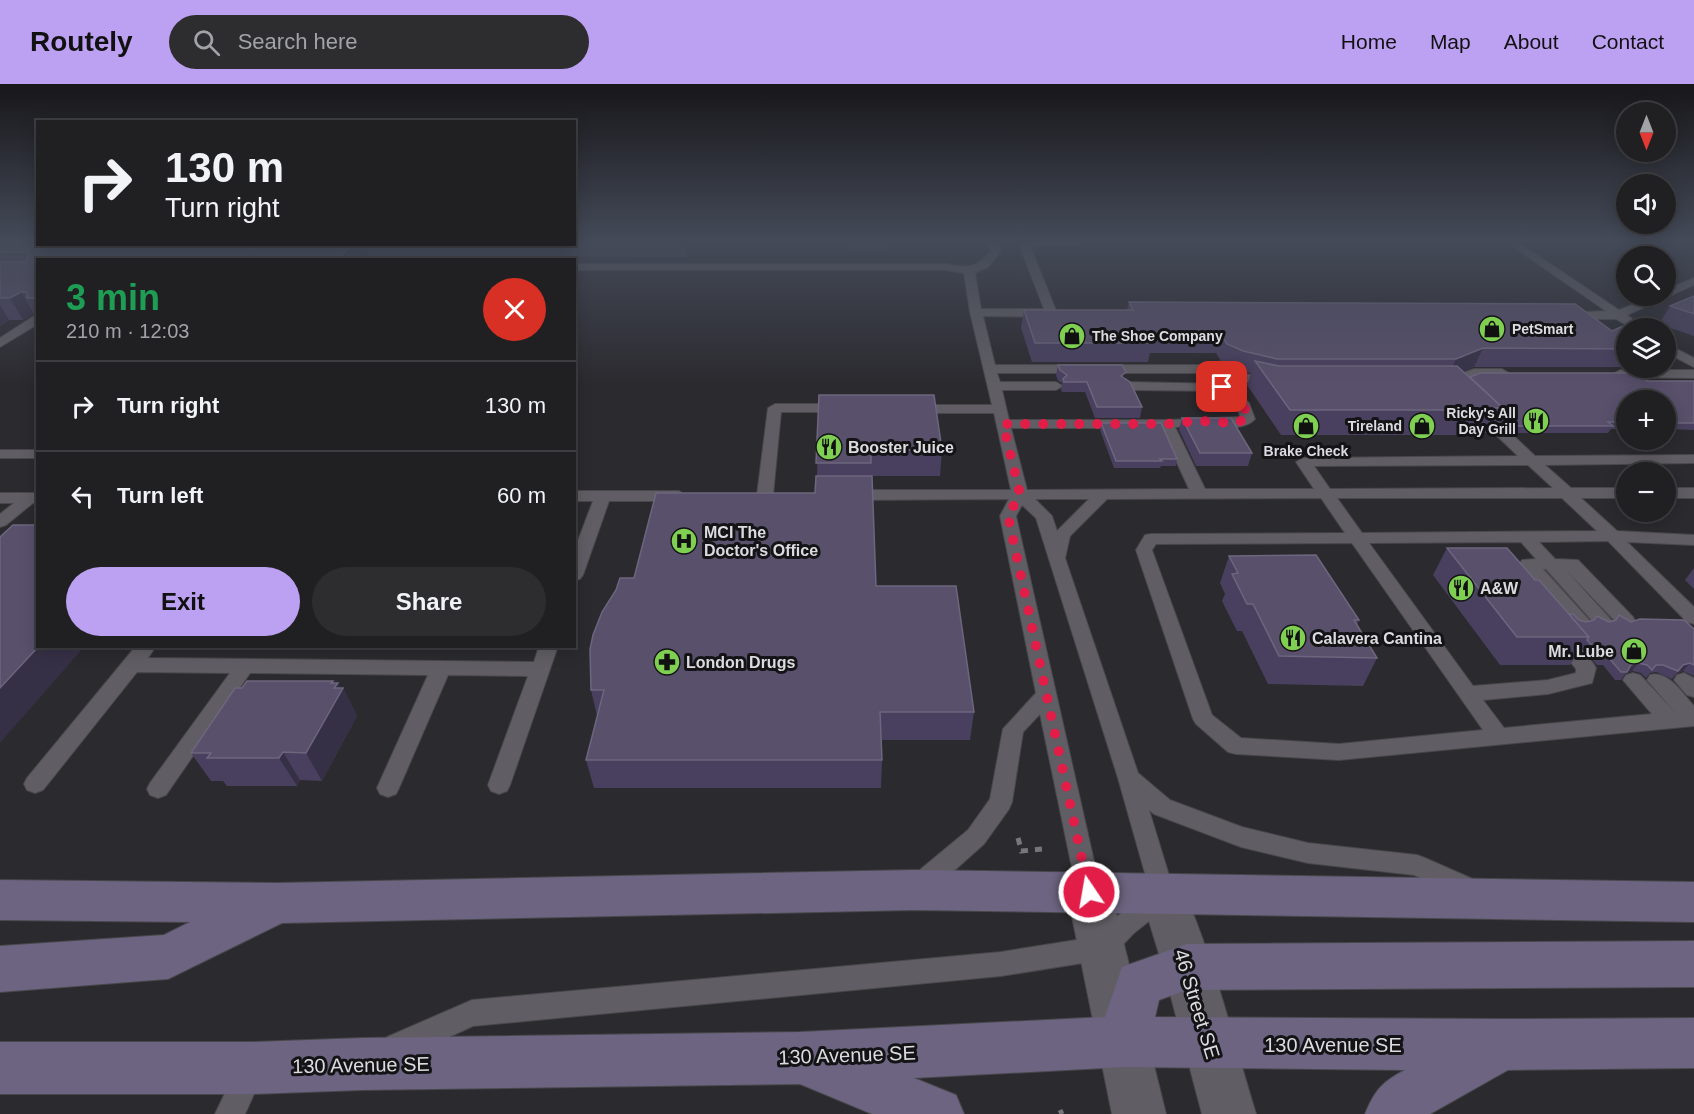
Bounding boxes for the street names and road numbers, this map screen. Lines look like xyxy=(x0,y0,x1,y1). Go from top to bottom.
street label: 46 Street SE xyxy=(1170,947,1224,1061)
street label: 130 Avenue SE xyxy=(1264,1034,1402,1056)
street label: 130 Avenue SE xyxy=(778,1042,916,1068)
street label: 130 Avenue SE xyxy=(292,1053,430,1077)

